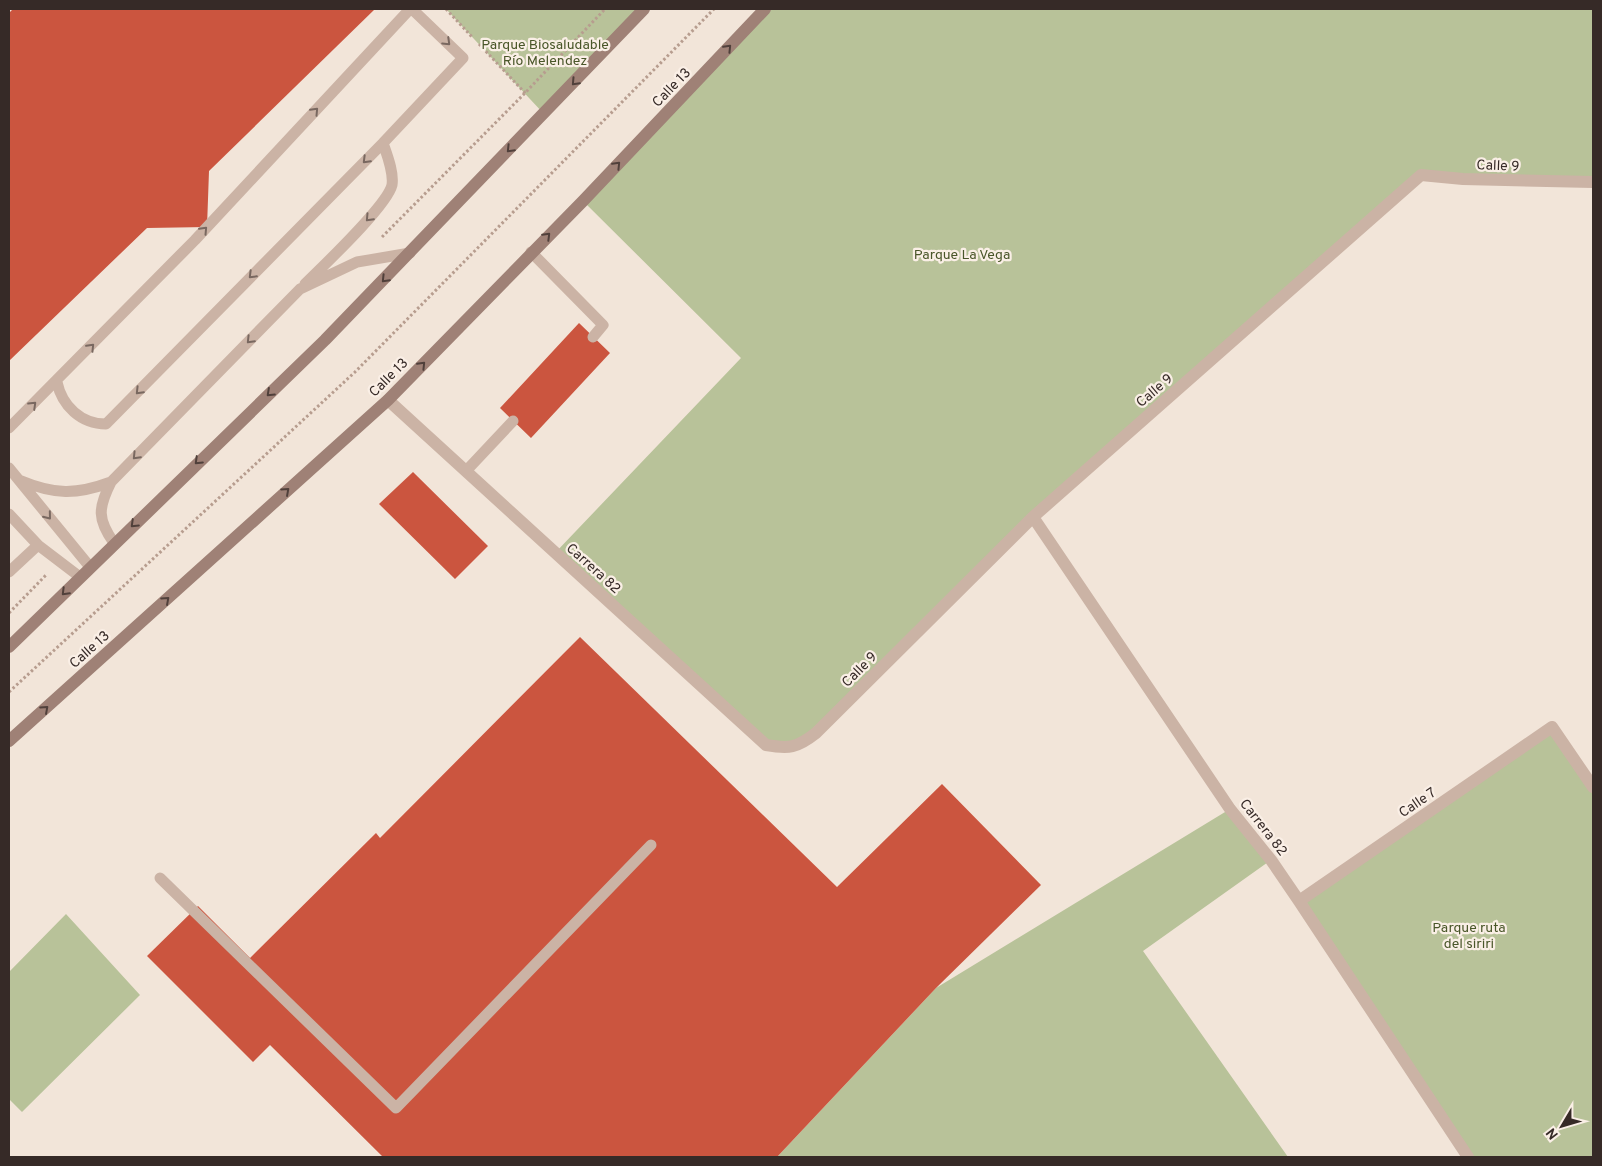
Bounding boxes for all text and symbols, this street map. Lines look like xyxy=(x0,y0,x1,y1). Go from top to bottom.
one-way arrow xyxy=(442,36,451,45)
park label: Parque Biosaludable Río Melendez xyxy=(481,37,609,70)
one-way arrow xyxy=(723,44,732,53)
street label: Calle 13 xyxy=(649,65,695,111)
one-way arrow xyxy=(572,77,581,86)
one-way arrow xyxy=(309,108,318,117)
one-way arrow xyxy=(507,144,516,153)
one-way arrow xyxy=(363,154,372,163)
street label: Calle 9 xyxy=(1476,157,1520,176)
one-way arrow xyxy=(611,162,620,171)
one-way arrow xyxy=(366,213,375,222)
one-way arrow xyxy=(198,227,207,236)
one-way arrow xyxy=(542,233,551,242)
park label: Parque La Vega xyxy=(914,247,1010,264)
one-way arrow xyxy=(249,270,258,279)
one-way arrow xyxy=(382,273,391,282)
one-way arrow xyxy=(247,335,256,344)
one-way arrow xyxy=(85,343,94,352)
street label: Calle 13 xyxy=(366,355,412,401)
one-way arrow xyxy=(416,361,425,370)
street label: Calle 9 xyxy=(1133,371,1177,412)
one-way arrow xyxy=(135,386,144,395)
one-way arrow xyxy=(266,387,275,396)
one-way arrow xyxy=(27,402,36,411)
one-way arrow xyxy=(133,451,142,460)
one-way arrow xyxy=(195,455,204,464)
one-way arrow xyxy=(281,488,290,497)
one-way arrow xyxy=(43,511,52,520)
one-way arrow xyxy=(131,518,140,527)
street label: Carrera 82 xyxy=(562,540,624,598)
one-way arrow xyxy=(61,586,70,595)
one-way arrow xyxy=(160,597,169,606)
street label: Calle 13 xyxy=(66,628,114,673)
street label: Calle 9 xyxy=(839,649,881,691)
one-way arrow xyxy=(39,705,48,714)
street label: Calle 7 xyxy=(1396,785,1440,822)
street label: Carrera 82 xyxy=(1235,796,1290,860)
park label: Parque ruta del siriri xyxy=(1432,920,1506,953)
north arrow xyxy=(1537,1101,1587,1151)
text: N xyxy=(1543,1124,1563,1142)

